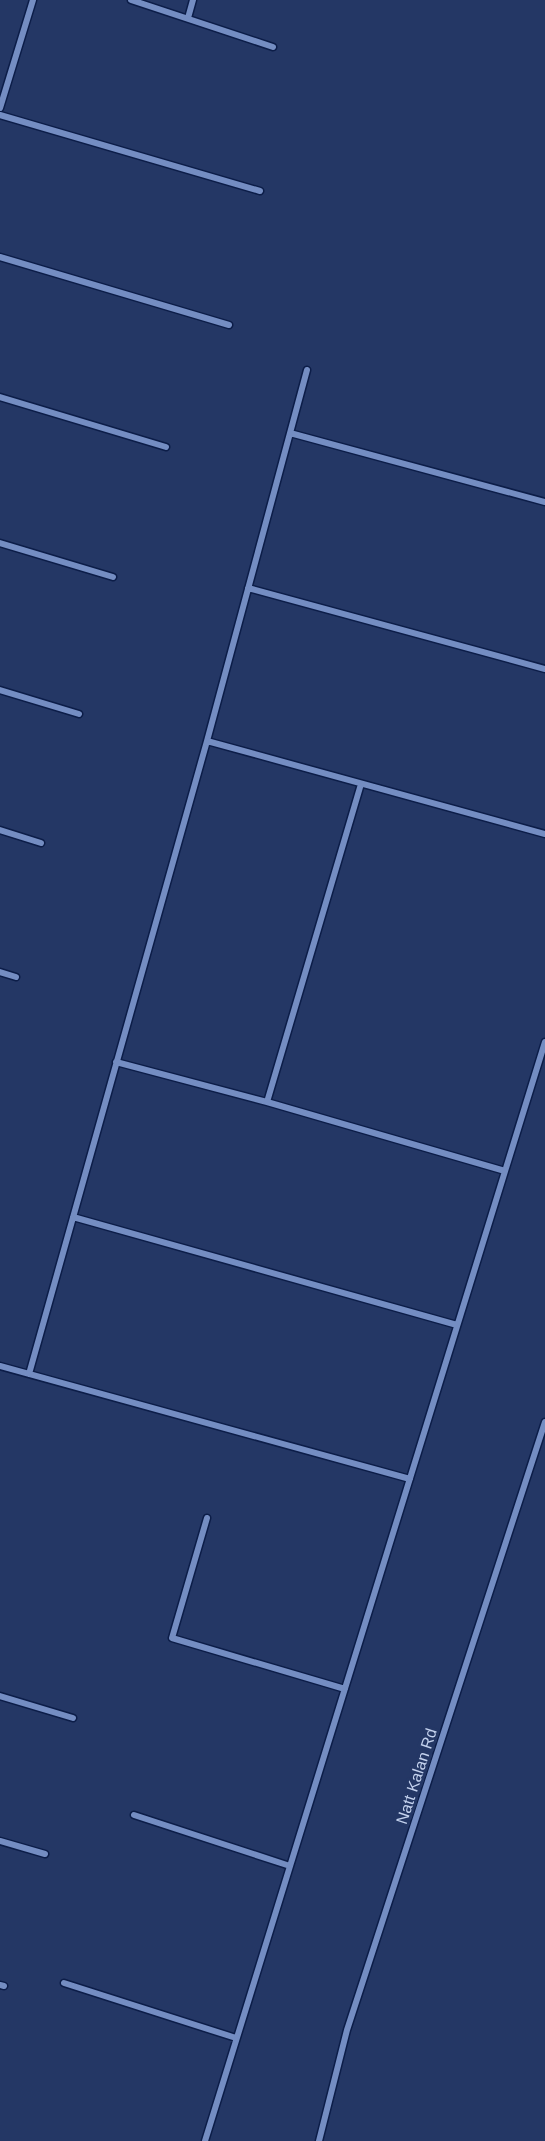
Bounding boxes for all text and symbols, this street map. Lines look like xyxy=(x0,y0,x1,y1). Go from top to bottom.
street label: Natt Kalan Rd xyxy=(393,1726,440,1826)

